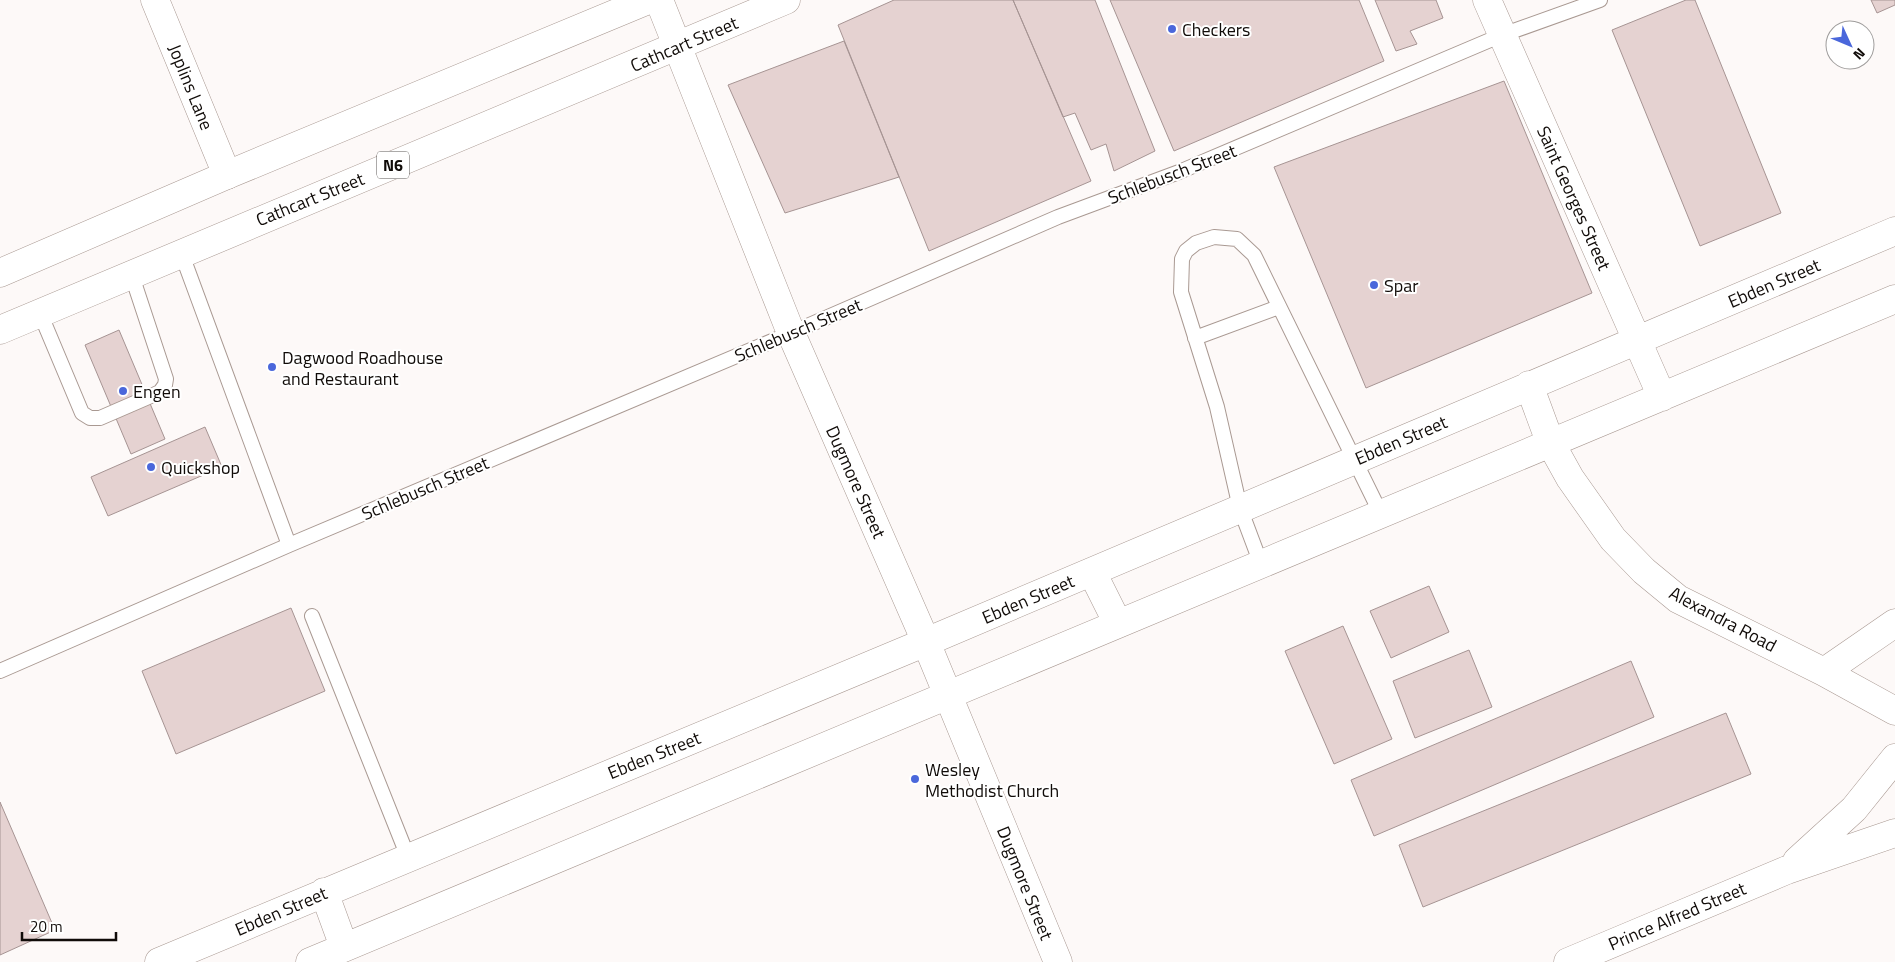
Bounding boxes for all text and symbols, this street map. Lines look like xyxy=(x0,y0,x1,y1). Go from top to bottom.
street label: Cathcart Street xyxy=(626,9,743,79)
place label: Checkers xyxy=(1182,16,1250,43)
north arrow xyxy=(1825,20,1875,70)
marker: Checkers xyxy=(1166,23,1178,35)
street label: Joplins Lane xyxy=(162,40,220,134)
text: N xyxy=(1849,44,1871,65)
street label: Saint Georges Street xyxy=(1530,121,1618,275)
street label: Schlebusch Street xyxy=(1104,137,1241,211)
road number: N6 xyxy=(377,152,409,178)
street label: Cathcart Street xyxy=(252,165,369,233)
street label: Ebden Street xyxy=(1724,251,1825,315)
place label: Spar xyxy=(1384,272,1419,299)
marker: Spar xyxy=(1368,279,1380,291)
street label: Schlebusch Street xyxy=(730,291,866,369)
place label: Dagwood Roadhouse and Restaurant xyxy=(282,344,443,392)
marker: Dagwood Roadhouse and Restaurant xyxy=(266,361,278,373)
place label: Engen xyxy=(133,378,181,405)
marker: Engen xyxy=(117,385,129,397)
street label: Ebden Street xyxy=(1351,408,1452,472)
street label: Dugmore Street xyxy=(819,421,893,543)
street label: Schlebusch Street xyxy=(357,449,493,527)
place label: Quickshop xyxy=(161,454,240,481)
marker: Quickshop xyxy=(145,461,157,473)
street label: Ebden Street xyxy=(978,567,1079,631)
street label: Alexandra Road xyxy=(1664,579,1782,659)
street label: Ebden Street xyxy=(603,724,705,786)
place label: Wesley Methodist Church xyxy=(925,756,1059,804)
marker: Wesley Methodist Church xyxy=(909,773,921,785)
street label: Dugmore Street xyxy=(990,822,1060,945)
street label: Prince Alfred Street xyxy=(1604,875,1751,957)
street label: Ebden Street xyxy=(231,879,332,943)
scale bar xyxy=(22,910,116,942)
text: 20 m xyxy=(30,915,63,938)

